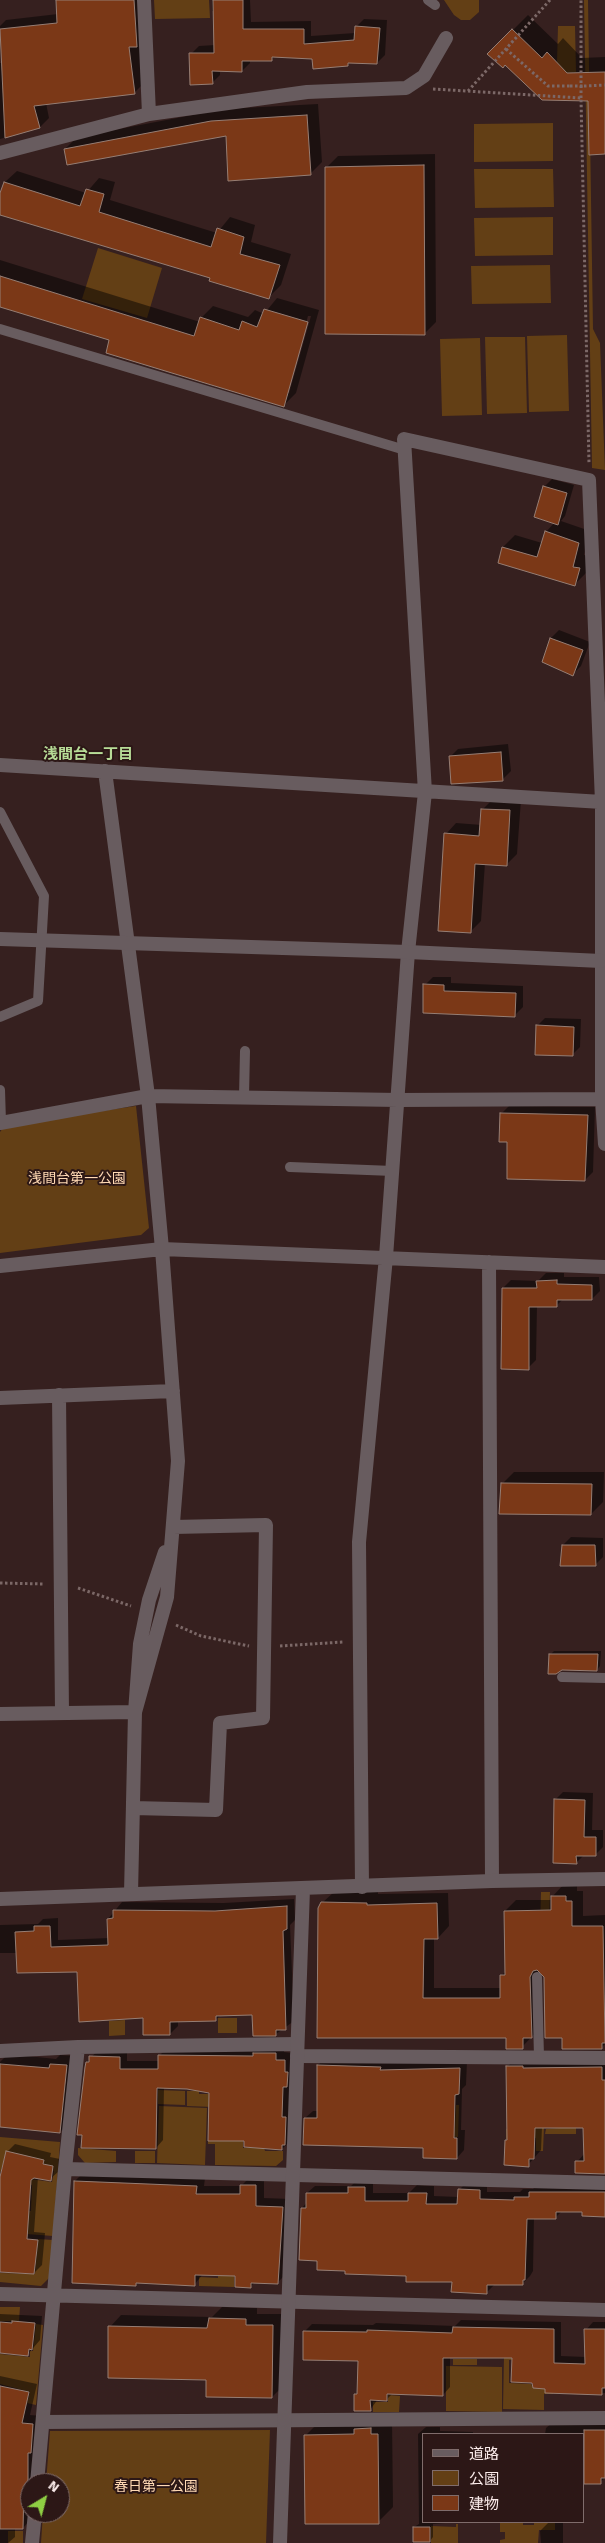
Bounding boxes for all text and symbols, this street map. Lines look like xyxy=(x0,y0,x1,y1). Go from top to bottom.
district label: 浅間台一丁目 xyxy=(43,746,133,764)
park label: 浅間台第一公園 xyxy=(28,1171,126,1187)
legend xyxy=(422,2433,585,2523)
text: 道路 xyxy=(469,2445,499,2463)
text: 公園 xyxy=(469,2470,499,2488)
north arrow xyxy=(20,2473,70,2523)
text: N xyxy=(45,2477,63,2496)
park label: 春日第一公園 xyxy=(114,2479,198,2495)
text: 建物 xyxy=(469,2495,499,2513)

